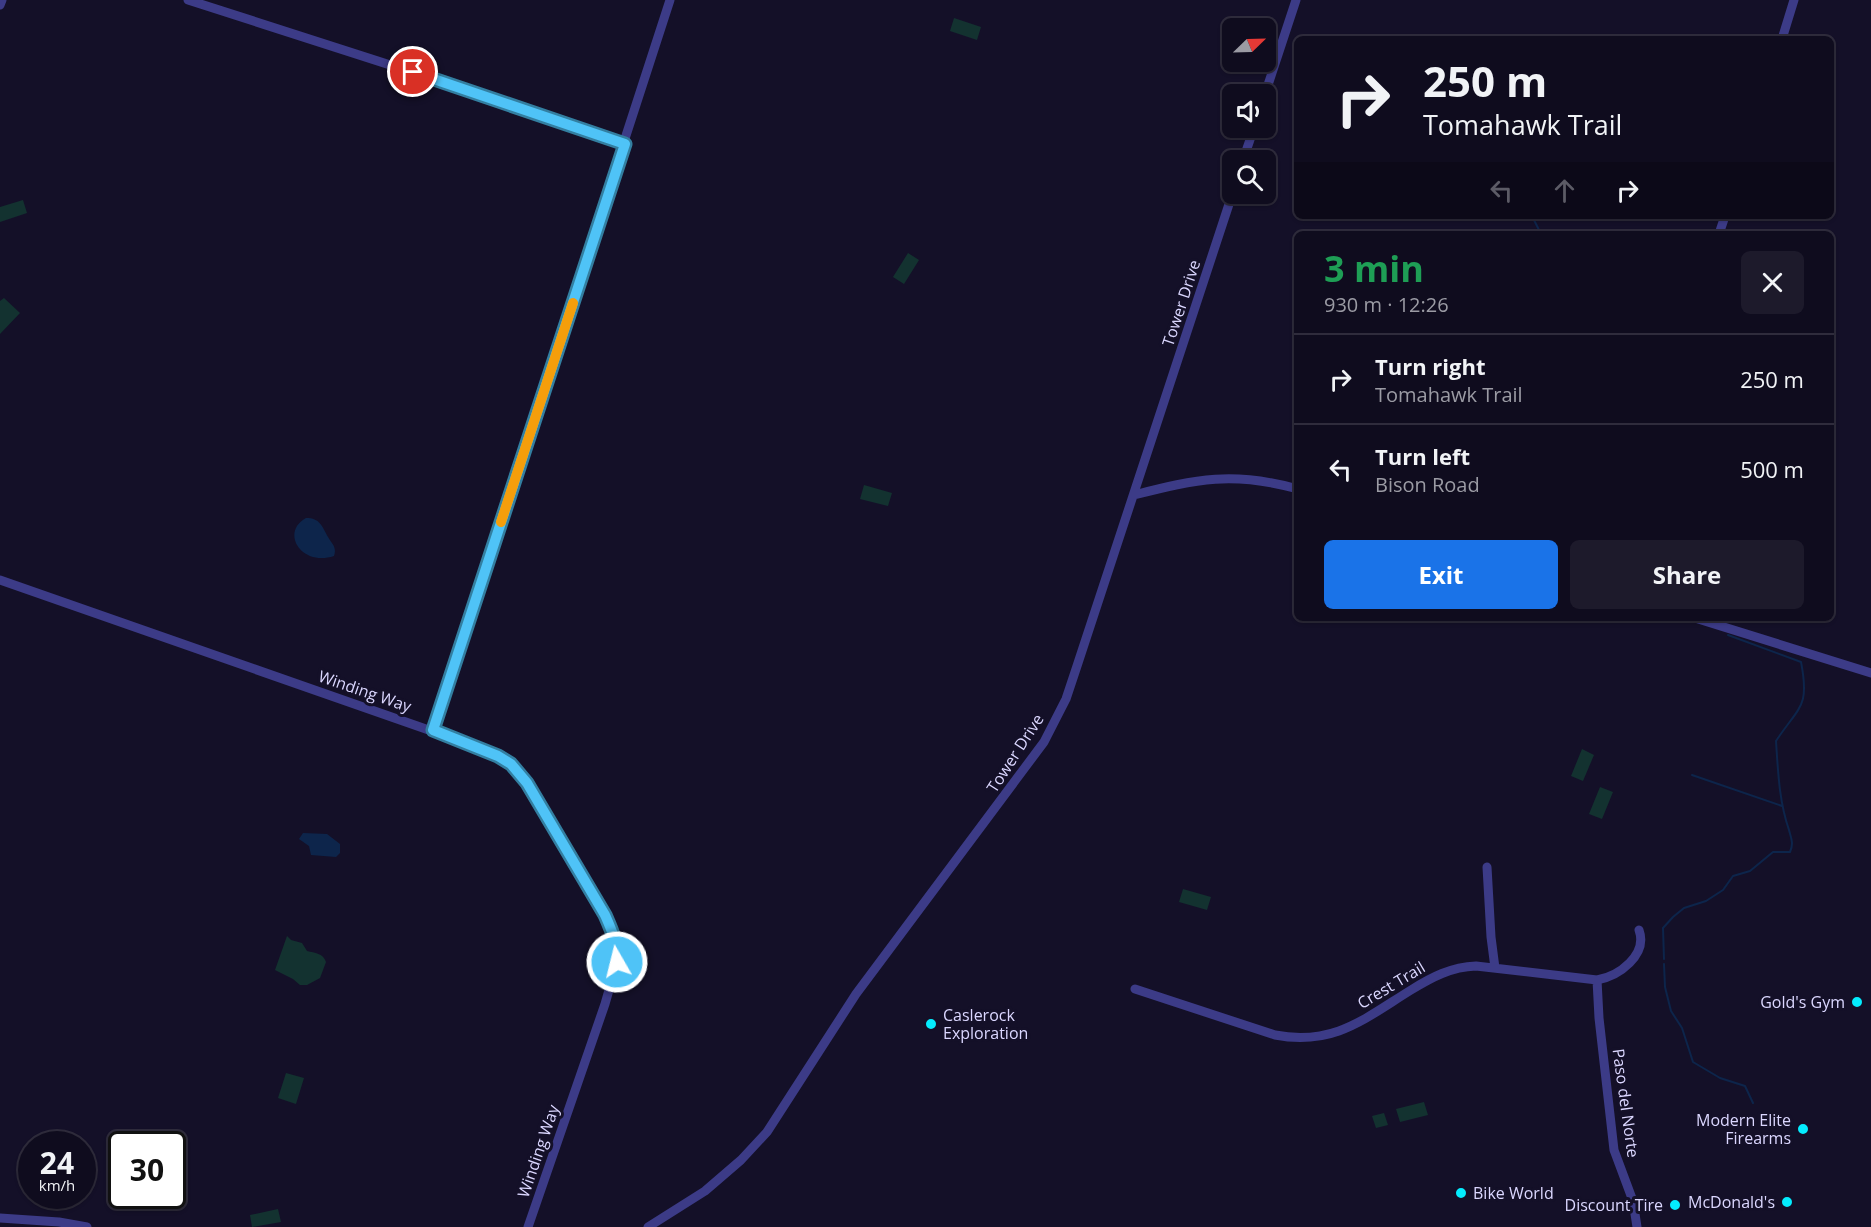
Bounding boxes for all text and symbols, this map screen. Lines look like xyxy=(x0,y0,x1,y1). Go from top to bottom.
north arrow xyxy=(1222,18,1276,72)
map controls xyxy=(1222,18,1276,204)
pin xyxy=(387,46,438,97)
text: 250 m xyxy=(1423,52,1547,109)
icon: arrive xyxy=(396,55,429,88)
icon: right xyxy=(1324,60,1402,138)
button: sound xyxy=(1222,84,1276,138)
text: Tomahawk Trail xyxy=(1423,106,1622,143)
button: search xyxy=(1222,150,1276,204)
icon: left xyxy=(1485,174,1518,207)
icon: ahead xyxy=(1548,174,1581,207)
icon: right xyxy=(1611,174,1644,207)
text: 3 min xyxy=(1324,244,1424,293)
button: close xyxy=(1741,251,1804,314)
street label: Tower Drive xyxy=(1157,257,1205,349)
text: 930 m · 12:26 xyxy=(1324,291,1449,318)
text: Turn right xyxy=(1375,351,1486,381)
icon: right xyxy=(1324,363,1357,396)
text: 250 m xyxy=(1740,364,1804,394)
text: Tomahawk Trail xyxy=(1375,381,1523,408)
text: Turn left xyxy=(1375,441,1470,471)
icon: left xyxy=(1324,453,1357,486)
text: 500 m xyxy=(1740,454,1804,484)
text: Bison Road xyxy=(1375,471,1480,498)
button: Exit xyxy=(1324,540,1558,609)
button: Share xyxy=(1570,540,1804,609)
street label: Winding Way xyxy=(316,665,415,717)
street label: Tower Drive xyxy=(981,709,1049,797)
position arrow xyxy=(585,930,649,994)
street label: Crest Trail xyxy=(1353,956,1429,1014)
place label: Gold's Gym xyxy=(1760,991,1845,1013)
marker: Gold's Gym xyxy=(1850,995,1864,1009)
place label: Caslerock Exploration xyxy=(943,1004,1028,1044)
marker: Caslerock Exploration xyxy=(924,1017,938,1031)
street label: Paso del Norte xyxy=(1607,1047,1645,1159)
street label: Winding Way xyxy=(512,1101,564,1200)
place label: Modern Elite Firearms xyxy=(1696,1109,1791,1149)
marker: Modern Elite Firearms xyxy=(1796,1122,1810,1136)
speed limit sign: 30 xyxy=(108,1131,186,1209)
text: 24 xyxy=(40,1142,74,1183)
text: km/h xyxy=(39,1175,75,1195)
place label: Bike World xyxy=(1473,1182,1554,1204)
marker: Bike World xyxy=(1454,1186,1468,1200)
place label: McDonald's xyxy=(1688,1191,1775,1213)
place label: Discount Tire xyxy=(1565,1194,1663,1216)
marker: McDonald's xyxy=(1780,1195,1794,1209)
marker: Discount Tire xyxy=(1668,1198,1682,1212)

